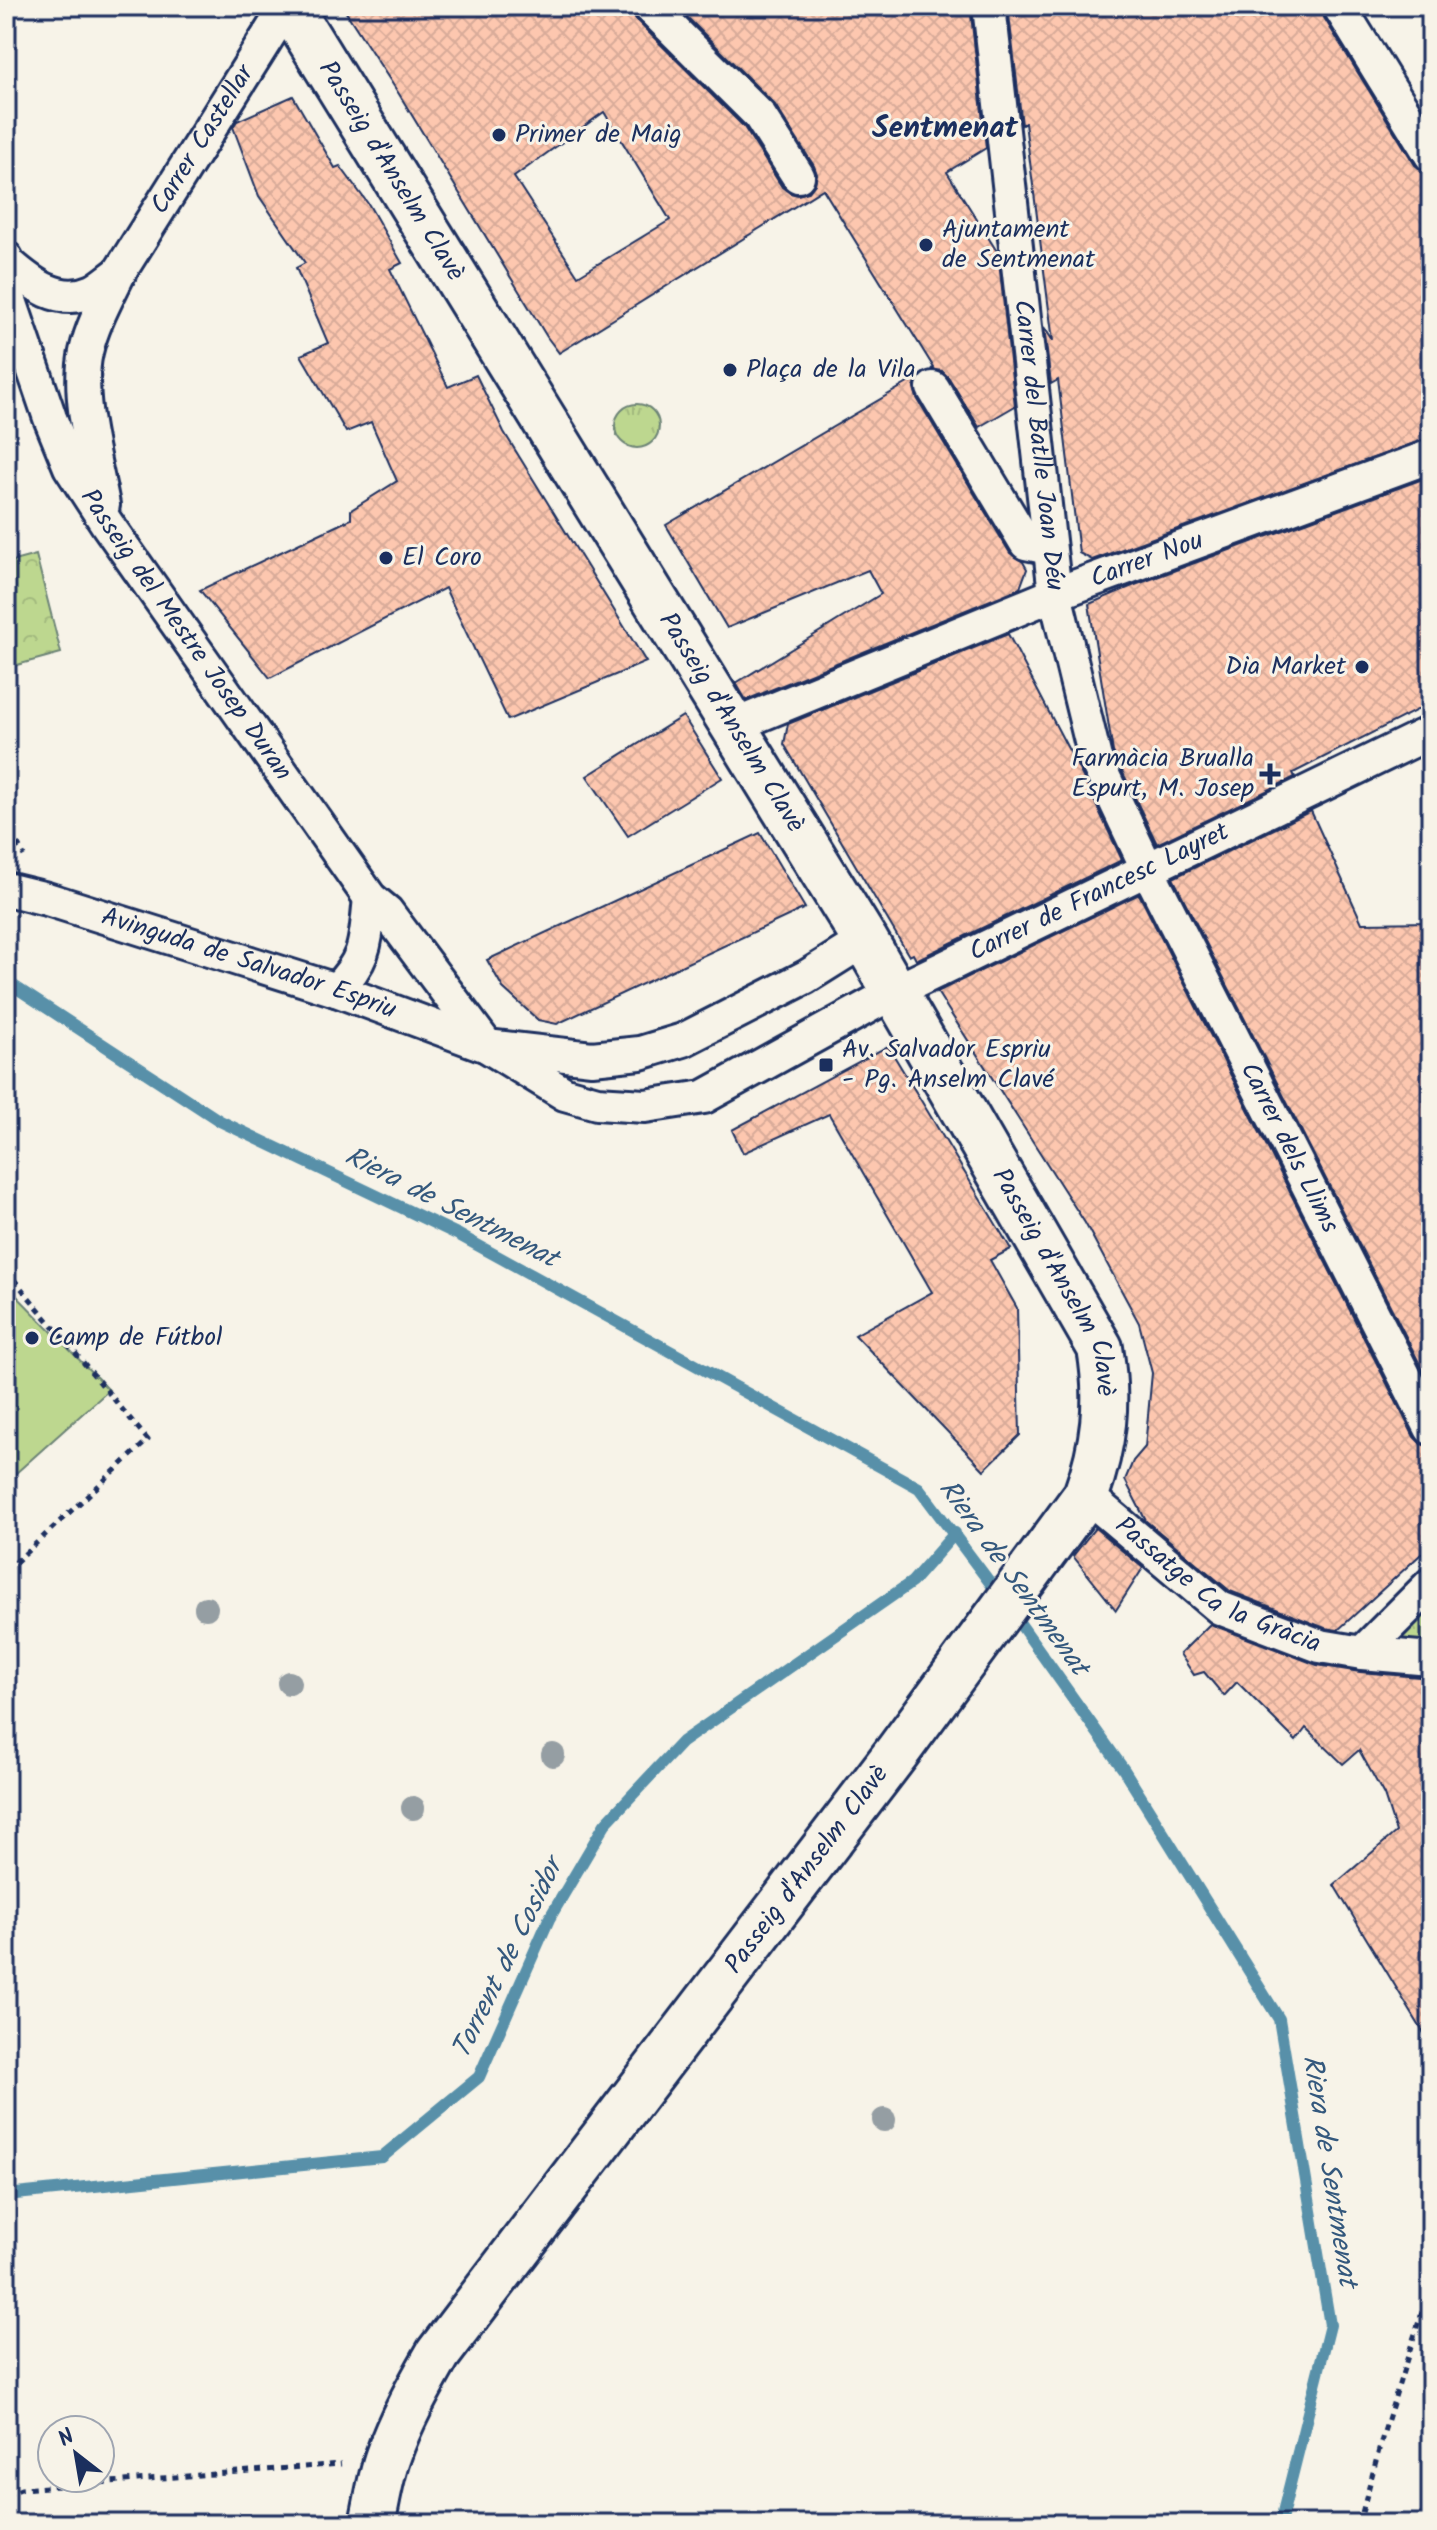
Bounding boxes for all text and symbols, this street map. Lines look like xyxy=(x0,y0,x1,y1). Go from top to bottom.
street label: Passeig d'Anselm Clavè xyxy=(307,53,475,290)
street label: Carrer Castellar xyxy=(140,56,267,223)
district label: Sentmenat xyxy=(872,105,1018,153)
place label: Primer de Maig xyxy=(515,114,682,156)
marker: Primer de Maig xyxy=(490,126,508,144)
place label: Ajuntament de Sentmenat xyxy=(942,209,1096,281)
marker: Ajuntament de Sentmenat xyxy=(917,236,935,254)
street label: Carrer del Batlle Joan Déu xyxy=(1001,298,1076,593)
place label: Plaça de la Vila xyxy=(746,349,916,391)
marker: Plaça de la Vila xyxy=(721,361,739,379)
street label: Passeig del Mestre Josep Duran xyxy=(69,481,303,790)
street label: Carrer Nou xyxy=(1085,520,1210,600)
place label: El Coro xyxy=(402,537,482,579)
marker: El Coro xyxy=(377,549,395,567)
street label: Passeig d'Anselm Clavè xyxy=(647,604,815,842)
place label: Dia Market xyxy=(1225,646,1347,688)
marker: Dia Market xyxy=(1353,658,1371,676)
place label: Farmàcia Brualla Espurt, M. Josep xyxy=(1071,738,1255,810)
marker: Farmàcia Brualla Espurt, M. Josep xyxy=(1261,765,1279,783)
street label: Carrer de Francesc Layret xyxy=(962,811,1237,973)
street label: Avinguda de Salvador Espriu xyxy=(96,896,403,1032)
place label: Av. Salvador Espriu - Pg. Anselm Clavé xyxy=(842,1029,1055,1101)
street label: Carrer dels Llims xyxy=(1228,1055,1350,1241)
marker: Av. Salvador Espriu - Pg. Anselm Clavé xyxy=(817,1056,835,1074)
water label: Riera de Sentmenat xyxy=(337,1135,569,1283)
street label: Passeig d'Anselm Clavè xyxy=(980,1160,1125,1397)
place label: Camp de Fútbol xyxy=(48,1317,222,1359)
marker: Camp de Fútbol xyxy=(23,1329,41,1347)
water label: Riera de Sentmenat xyxy=(926,1470,1102,1689)
street label: Passatge Ca la Gràcia xyxy=(1105,1506,1327,1665)
street label: Passeig d'Anselm Clavè xyxy=(714,1756,900,1983)
water label: Torrent de Cosidor xyxy=(440,1846,578,2067)
water label: Riera de Sentmenat xyxy=(1288,2052,1370,2294)
north arrow xyxy=(36,2414,116,2494)
text: N xyxy=(52,2420,82,2458)

